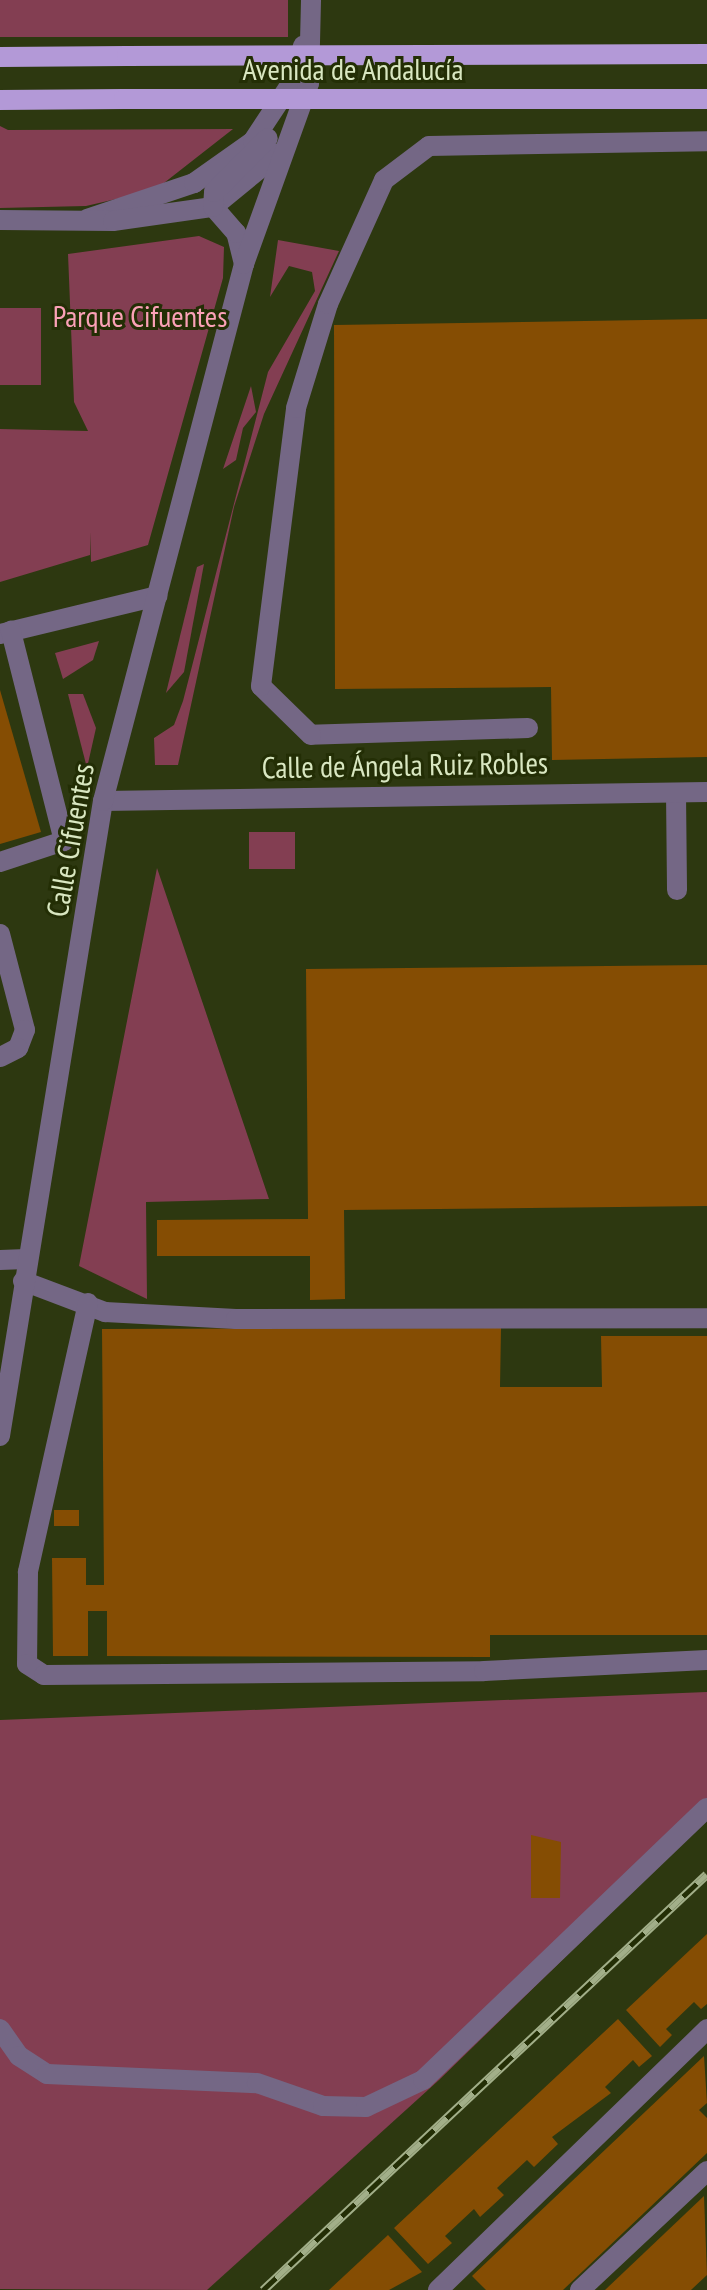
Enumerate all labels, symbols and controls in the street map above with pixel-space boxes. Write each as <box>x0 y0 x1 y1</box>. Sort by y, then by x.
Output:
street label: Avenida de Andalucía <box>242 51 464 87</box>
park label: Parque Cifuentes <box>53 298 227 334</box>
street label: Calle de Ángela Ruiz Robles <box>261 744 549 786</box>
street label: Calle Cifuentes <box>39 760 101 920</box>

